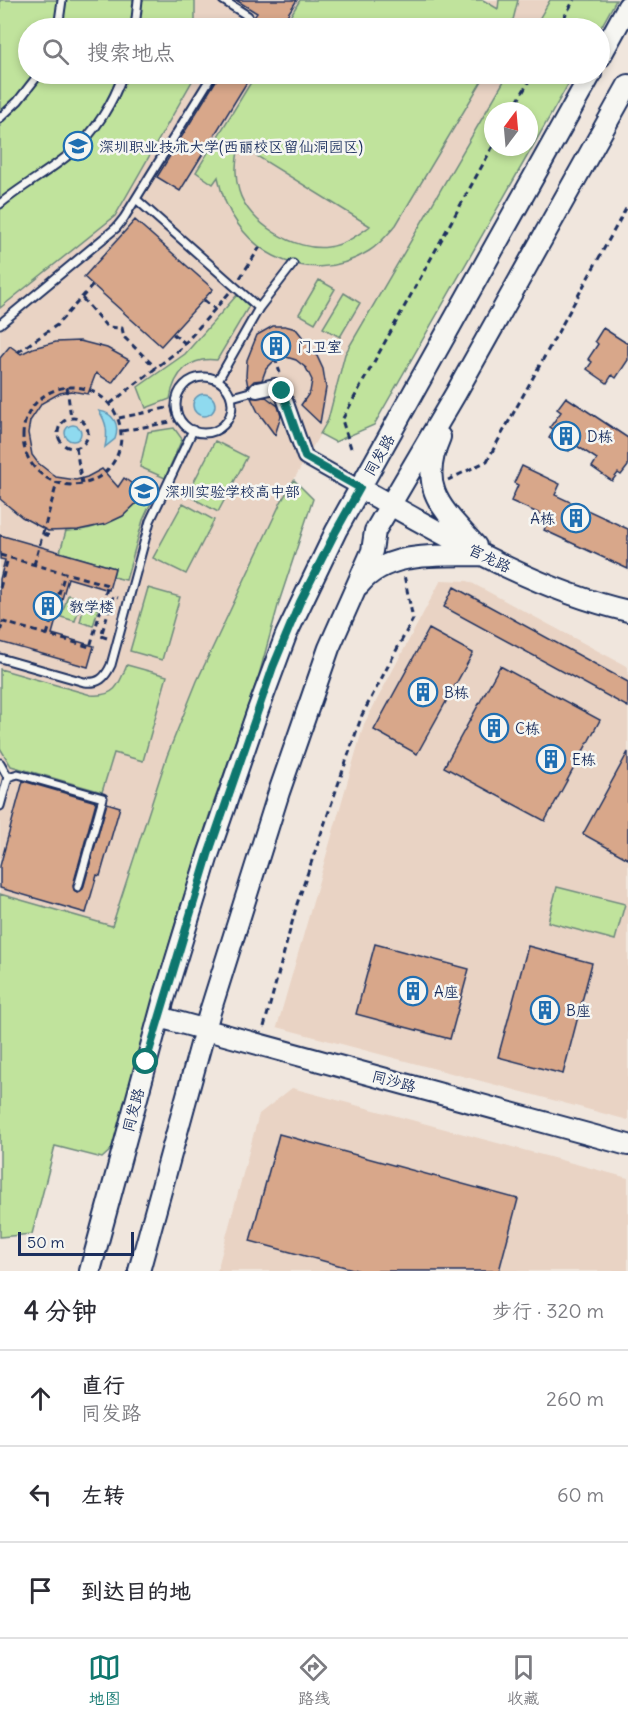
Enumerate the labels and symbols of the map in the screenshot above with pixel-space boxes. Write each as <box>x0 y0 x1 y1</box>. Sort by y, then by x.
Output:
north arrow <box>484 102 538 156</box>
school or university icon: 深圳职业技术大学(西丽校区留仙洞园区) <box>62 130 94 162</box>
place label: 深圳职业技术大学(西丽校区留仙洞园区) <box>99 137 363 156</box>
building icon: 门卫室 <box>260 330 292 362</box>
place label: 门卫室 <box>297 337 342 356</box>
route end <box>268 377 294 403</box>
building icon: D栋 <box>550 420 582 452</box>
place label: D栋 <box>587 427 613 446</box>
street label: 同发路 <box>360 431 398 479</box>
school or university icon: 深圳实验学校高中部 <box>128 475 160 507</box>
place label: 深圳实验学校高中部 <box>165 482 300 501</box>
building icon: A栋 <box>560 502 592 534</box>
place label: A栋 <box>530 509 555 528</box>
street label: 官龙路 <box>466 540 514 576</box>
building icon: 教学楼 <box>32 590 64 622</box>
place label: 教学楼 <box>69 597 114 616</box>
building icon: B栋 <box>407 676 439 708</box>
place label: B栋 <box>444 683 469 702</box>
building icon: C栋 <box>478 712 510 744</box>
place label: C栋 <box>515 719 540 738</box>
building icon: E栋 <box>535 743 567 775</box>
place label: E栋 <box>572 750 596 769</box>
building icon: A座 <box>397 975 429 1007</box>
place label: A座 <box>434 982 459 1001</box>
building icon: B座 <box>529 994 561 1026</box>
place label: B座 <box>566 1001 591 1020</box>
route start <box>132 1048 158 1074</box>
street label: 同沙路 <box>370 1066 418 1096</box>
street label: 同发路 <box>118 1086 148 1134</box>
scale bar <box>18 1229 134 1256</box>

